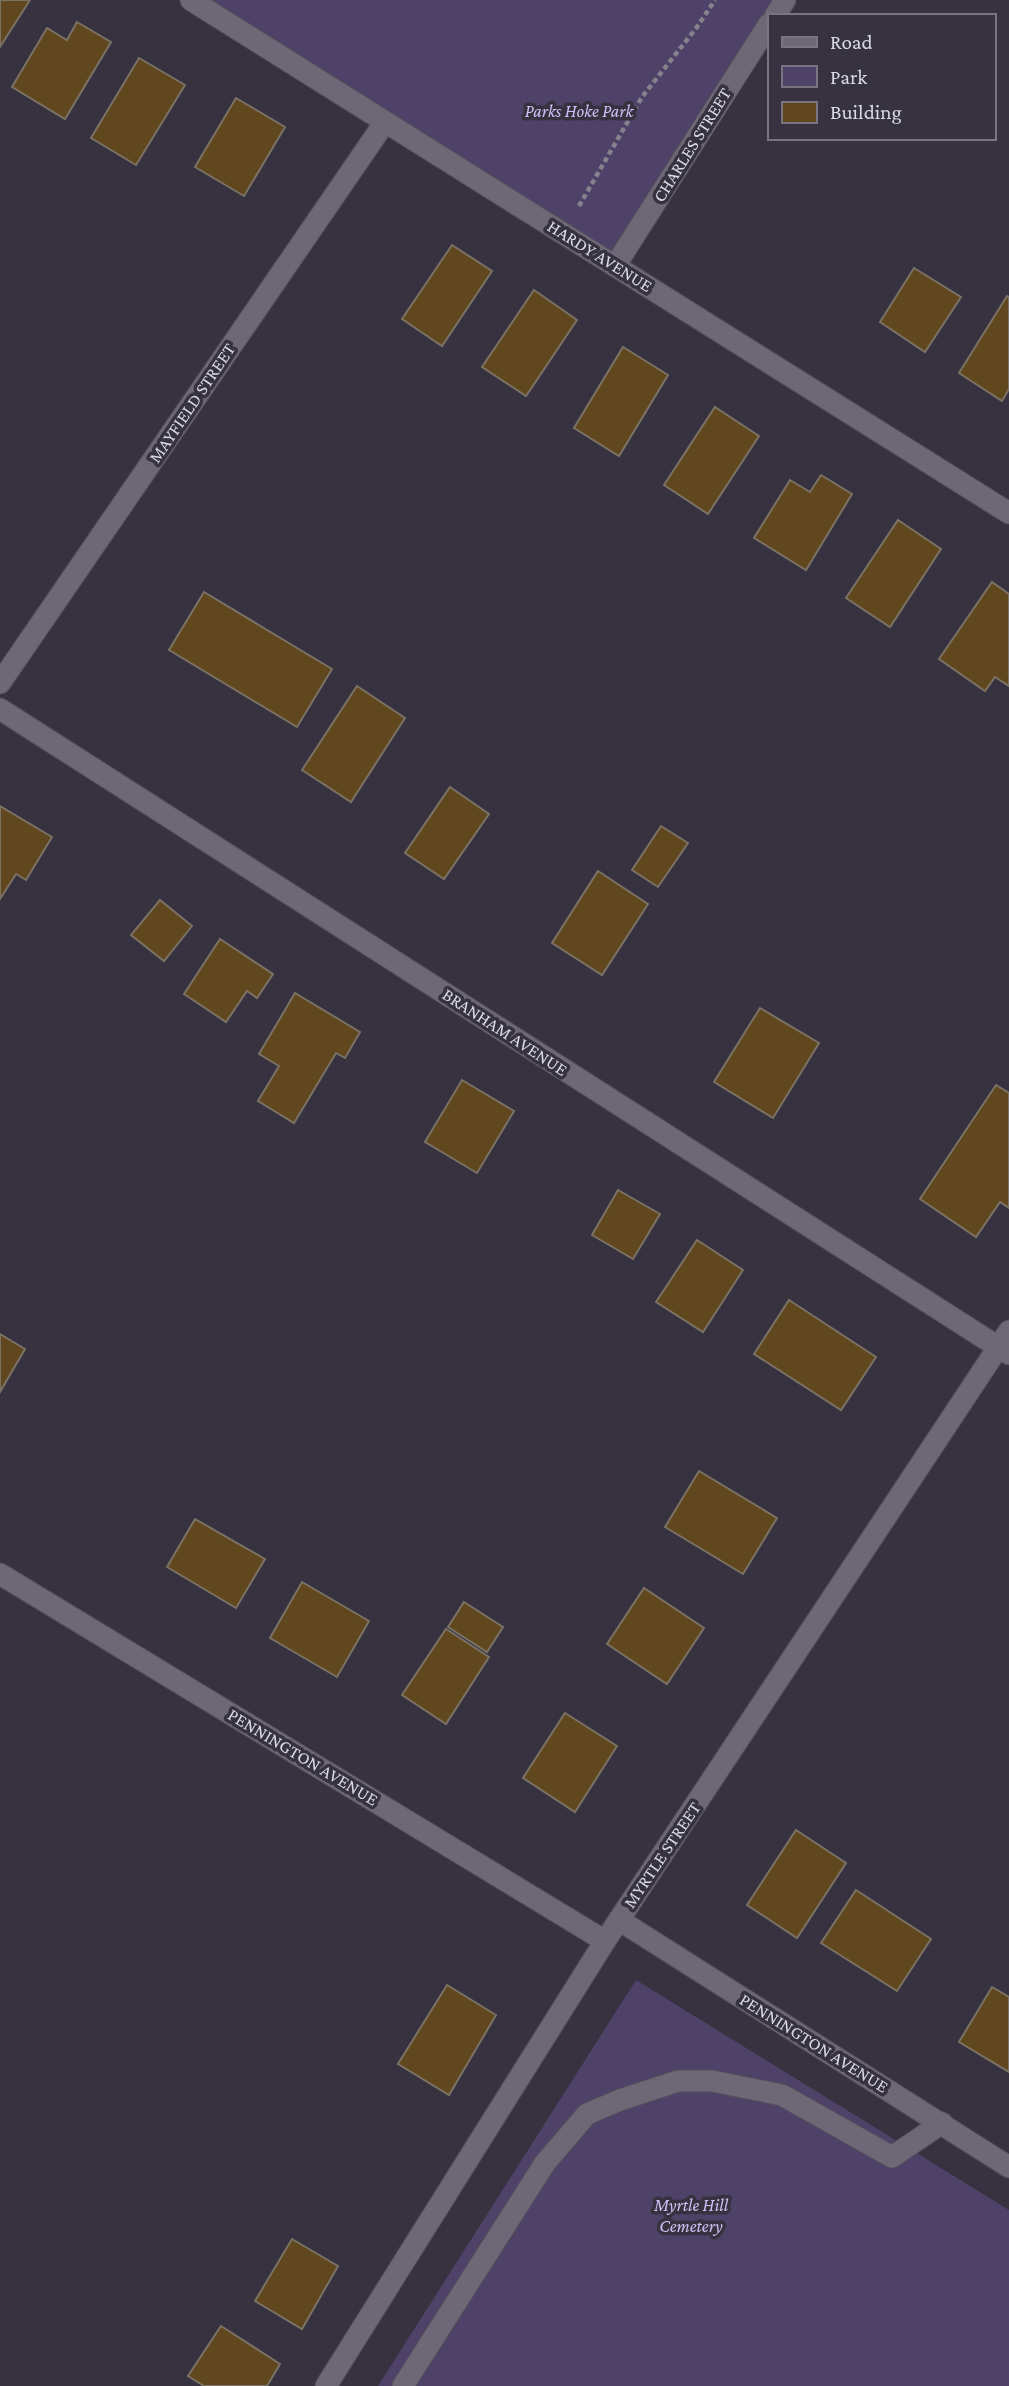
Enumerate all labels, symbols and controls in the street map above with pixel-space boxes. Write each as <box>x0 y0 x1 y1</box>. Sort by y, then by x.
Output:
legend <box>768 14 995 140</box>
text: Road <box>830 30 873 54</box>
text: Park <box>830 65 867 89</box>
street label: CHARLES STREET <box>649 84 735 206</box>
text: Building <box>830 100 902 124</box>
park label: Parks Hoke Park <box>525 101 634 121</box>
street label: HARDY AVENUE <box>544 216 656 296</box>
street label: MAYFIELD STREET <box>145 339 240 467</box>
street label: BRANHAM AVENUE <box>439 984 571 1080</box>
street label: PENNINGTON AVENUE <box>224 1704 382 1810</box>
street label: MYRTLE STREET <box>619 1798 705 1912</box>
street label: PENNINGTON AVENUE <box>736 1989 892 2097</box>
park label: Myrtle Hill Cemetery <box>653 2195 729 2236</box>

